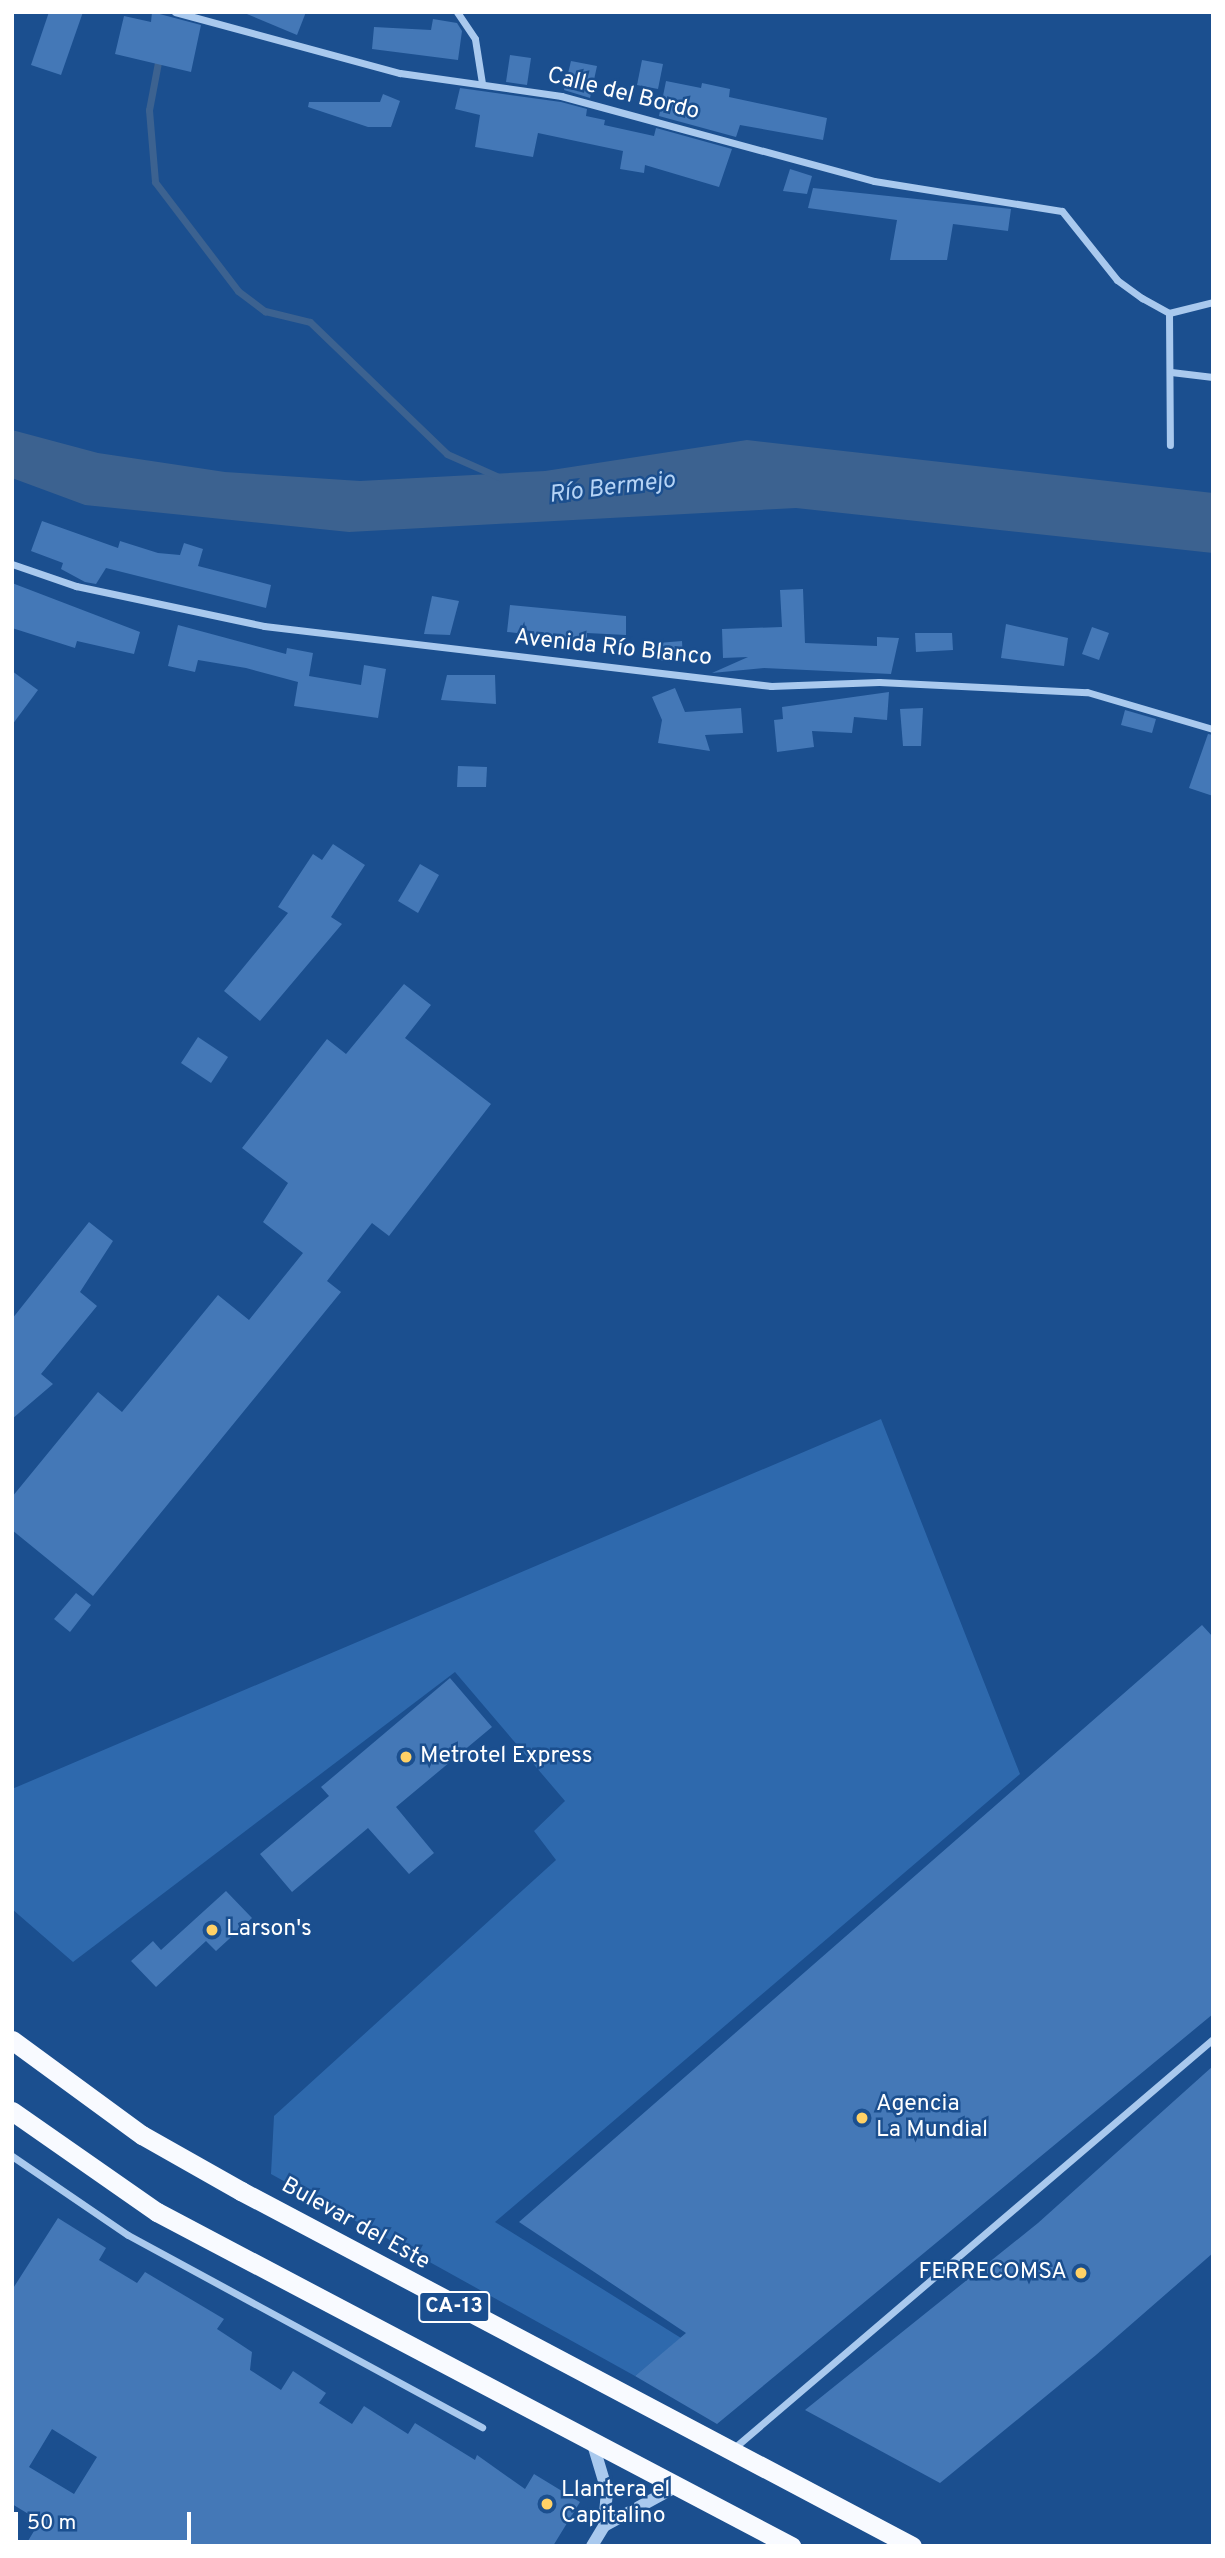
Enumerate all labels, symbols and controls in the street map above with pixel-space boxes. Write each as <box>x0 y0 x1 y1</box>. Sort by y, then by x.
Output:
street label: Calle del Bordo <box>544 63 702 127</box>
water label: Río Bermejo <box>547 467 677 511</box>
street label: Avenida Río Blanco <box>513 625 713 673</box>
place label: Metrotel Express <box>420 1743 592 1771</box>
marker: Metrotel Express <box>398 1749 414 1765</box>
place label: Larson's <box>226 1916 312 1944</box>
marker: Larson's <box>204 1922 220 1938</box>
place label: Agencia La Mundial <box>876 2091 988 2145</box>
marker: Agencia La Mundial <box>854 2110 870 2126</box>
street label: Bulevar del Este <box>276 2173 434 2277</box>
place label: FERRECOMSA <box>918 2259 1067 2287</box>
marker: FERRECOMSA <box>1073 2265 1089 2281</box>
road number: CA-13 <box>417 2290 491 2324</box>
place label: Llantera el Capitalino <box>561 2477 670 2531</box>
marker: Llantera el Capitalino <box>539 2496 555 2512</box>
scale bar <box>18 2498 194 2542</box>
text: 50 m <box>27 2510 76 2537</box>

